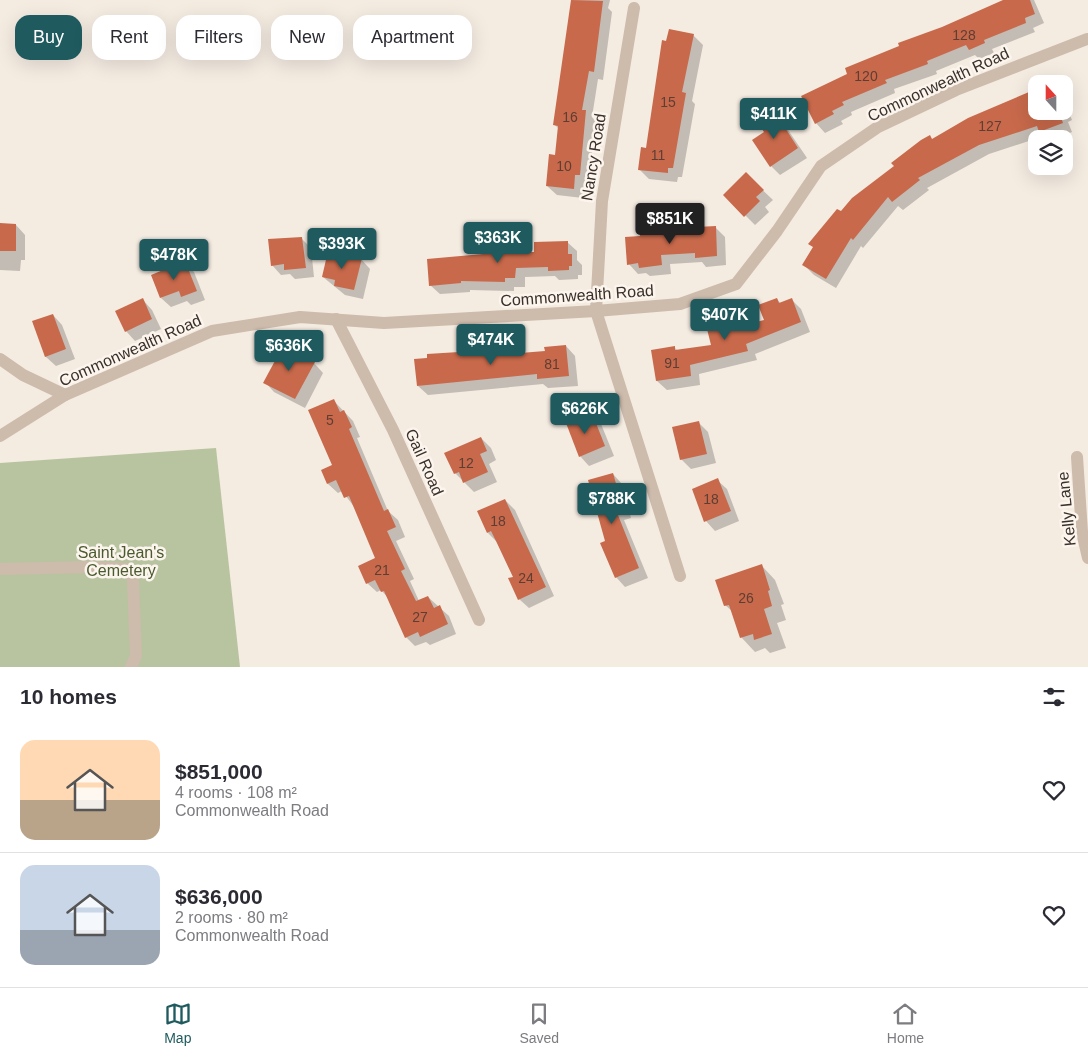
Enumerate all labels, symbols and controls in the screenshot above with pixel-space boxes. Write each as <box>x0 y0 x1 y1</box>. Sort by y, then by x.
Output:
chip: Buy <box>15 15 82 60</box>
chip: Rent <box>92 15 166 60</box>
chip: Filters <box>176 15 261 60</box>
chip: New <box>271 15 343 60</box>
chip: Apartment <box>353 15 472 60</box>
house number: 128 <box>952 27 976 43</box>
street label: Commonwealth Road <box>865 44 1012 125</box>
house number: 120 <box>854 68 878 84</box>
north arrow <box>1028 75 1072 120</box>
map controls <box>1028 75 1073 175</box>
house number: 15 <box>660 94 676 110</box>
pin: $411K <box>739 98 809 140</box>
text: $411K <box>751 105 797 122</box>
house number: 16 <box>562 109 578 125</box>
street label: Nancy Road <box>578 112 609 202</box>
house number: 127 <box>978 118 1002 134</box>
button: layers <box>1028 130 1073 175</box>
house number: 11 <box>651 147 665 163</box>
house number: 10 <box>556 158 572 174</box>
pin: $851K <box>635 202 705 245</box>
text: $851K <box>646 210 694 227</box>
pin: $363K <box>463 222 533 264</box>
pin: $393K <box>307 228 377 270</box>
text: $363K <box>474 229 522 246</box>
text: $393K <box>318 235 366 252</box>
pin: $478K <box>139 238 209 281</box>
text: $478K <box>150 246 198 263</box>
street label: Commonwealth Road <box>500 282 654 309</box>
pin: $407K <box>690 298 760 341</box>
text: $407K <box>701 306 749 323</box>
street label: Commonwealth Road <box>56 311 204 390</box>
pin: $474K <box>456 324 526 366</box>
pin: $636K <box>254 330 324 372</box>
text: $474K <box>467 331 515 348</box>
text: $636K <box>265 337 313 354</box>
house number: 91 <box>664 355 680 371</box>
house number: 81 <box>544 356 560 372</box>
pin: $626K <box>550 392 620 435</box>
text: $626K <box>561 400 609 417</box>
house number: 5 <box>326 412 334 428</box>
street label: Gail Road <box>402 426 447 498</box>
house number: 12 <box>458 455 474 471</box>
street label: Kelly Lane <box>1054 471 1079 547</box>
pin: $788K <box>577 482 647 525</box>
text: $788K <box>588 490 636 507</box>
house number: 18 <box>703 491 719 507</box>
house number: 18 <box>490 513 506 529</box>
park label: Saint Jean's Cemetery <box>78 544 164 579</box>
house number: 21 <box>374 562 390 578</box>
house number: 24 <box>518 570 534 586</box>
house number: 26 <box>738 590 754 606</box>
house number: 27 <box>412 609 428 625</box>
icon: filters <box>1040 683 1068 711</box>
text: 10 homes <box>20 685 117 708</box>
icon: home <box>60 760 120 820</box>
text: $851,000 <box>175 760 263 783</box>
icon: heart <box>1040 776 1068 804</box>
text: 4 rooms · 108 m² <box>175 784 297 801</box>
text: Commonwealth Road <box>175 802 329 819</box>
icon: home <box>60 885 120 945</box>
text: $636,000 <box>175 885 263 908</box>
icon: heart <box>1040 901 1068 929</box>
text: 2 rooms · 80 m² <box>175 909 288 926</box>
text: Commonwealth Road <box>175 927 329 944</box>
tab: Map <box>164 1000 192 1046</box>
tab: Saved <box>519 1000 559 1046</box>
tab: Home <box>887 1000 924 1046</box>

